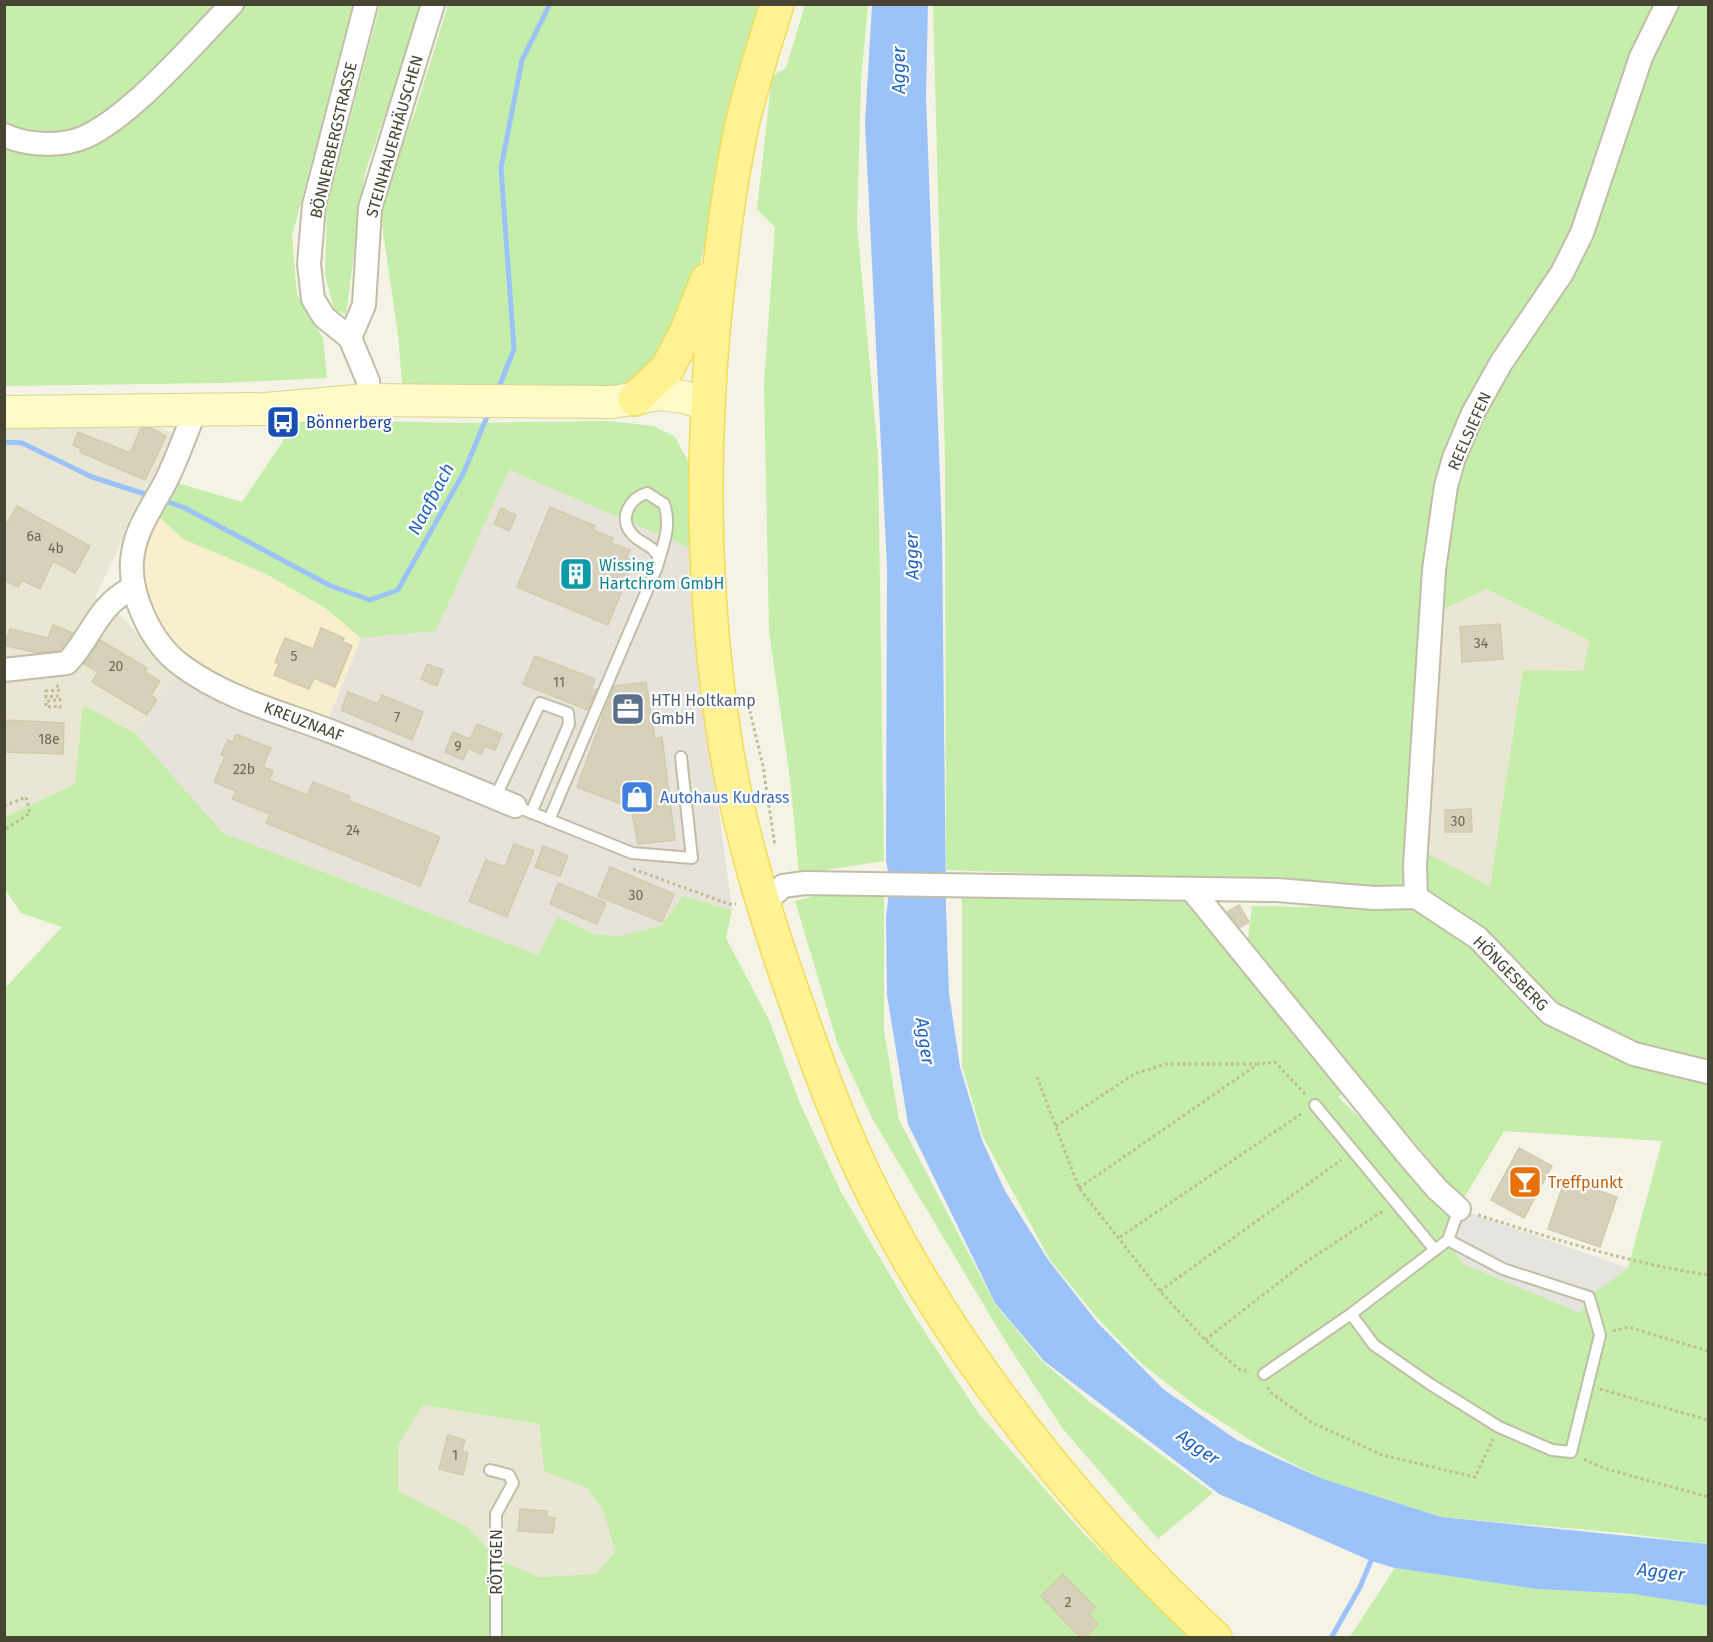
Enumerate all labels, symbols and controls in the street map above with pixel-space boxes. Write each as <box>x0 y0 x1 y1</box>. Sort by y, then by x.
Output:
water label: Agger <box>888 45 910 95</box>
street label: STEINHAUERHÄUSCHEN <box>362 53 427 219</box>
street label: BÖNNERBERGSTRASSE <box>306 60 361 220</box>
street label: REELSIEFEN <box>1444 389 1495 473</box>
bus stop icon: Bönnerberg <box>265 404 301 440</box>
place label: Bönnerberg <box>306 413 392 432</box>
water label: Naafbach <box>403 459 459 539</box>
house number: 6a <box>26 528 42 545</box>
water label: Agger <box>901 531 923 581</box>
house number: 4b <box>48 540 64 557</box>
building icon: Wissing Hartchrom GmbH <box>558 556 594 592</box>
place label: Wissing Hartchrom GmbH <box>599 556 725 593</box>
house number: 34 <box>1474 635 1489 652</box>
house number: 5 <box>290 648 298 665</box>
house number: 20 <box>109 658 124 675</box>
house number: 11 <box>553 674 565 691</box>
office icon: HTH Holtkamp GmbH <box>610 691 646 727</box>
place label: HTH Holtkamp GmbH <box>651 691 756 728</box>
street label: KREUZNAAF <box>261 698 346 745</box>
house number: 7 <box>394 709 400 726</box>
house number: 18e <box>38 731 60 748</box>
house number: 9 <box>454 738 462 755</box>
house number: 22b <box>233 761 255 778</box>
shop icon: Autohaus Kudrass <box>619 779 655 815</box>
place label: Autohaus Kudrass <box>660 788 790 807</box>
house number: 30 <box>1451 813 1466 830</box>
house number: 24 <box>346 822 361 839</box>
house number: 30 <box>629 887 644 904</box>
street label: HÖNGESBERG <box>1469 932 1552 1015</box>
water label: Agger <box>911 1015 939 1067</box>
bar icon: Treffpunkt <box>1507 1164 1543 1200</box>
place label: Treffpunkt <box>1548 1173 1623 1192</box>
water label: Agger <box>1172 1424 1225 1470</box>
house number: 1 <box>452 1447 458 1464</box>
street label: RÖTTGEN <box>487 1529 506 1595</box>
water label: Agger <box>1635 1558 1687 1586</box>
house number: 2 <box>1065 1594 1072 1611</box>

